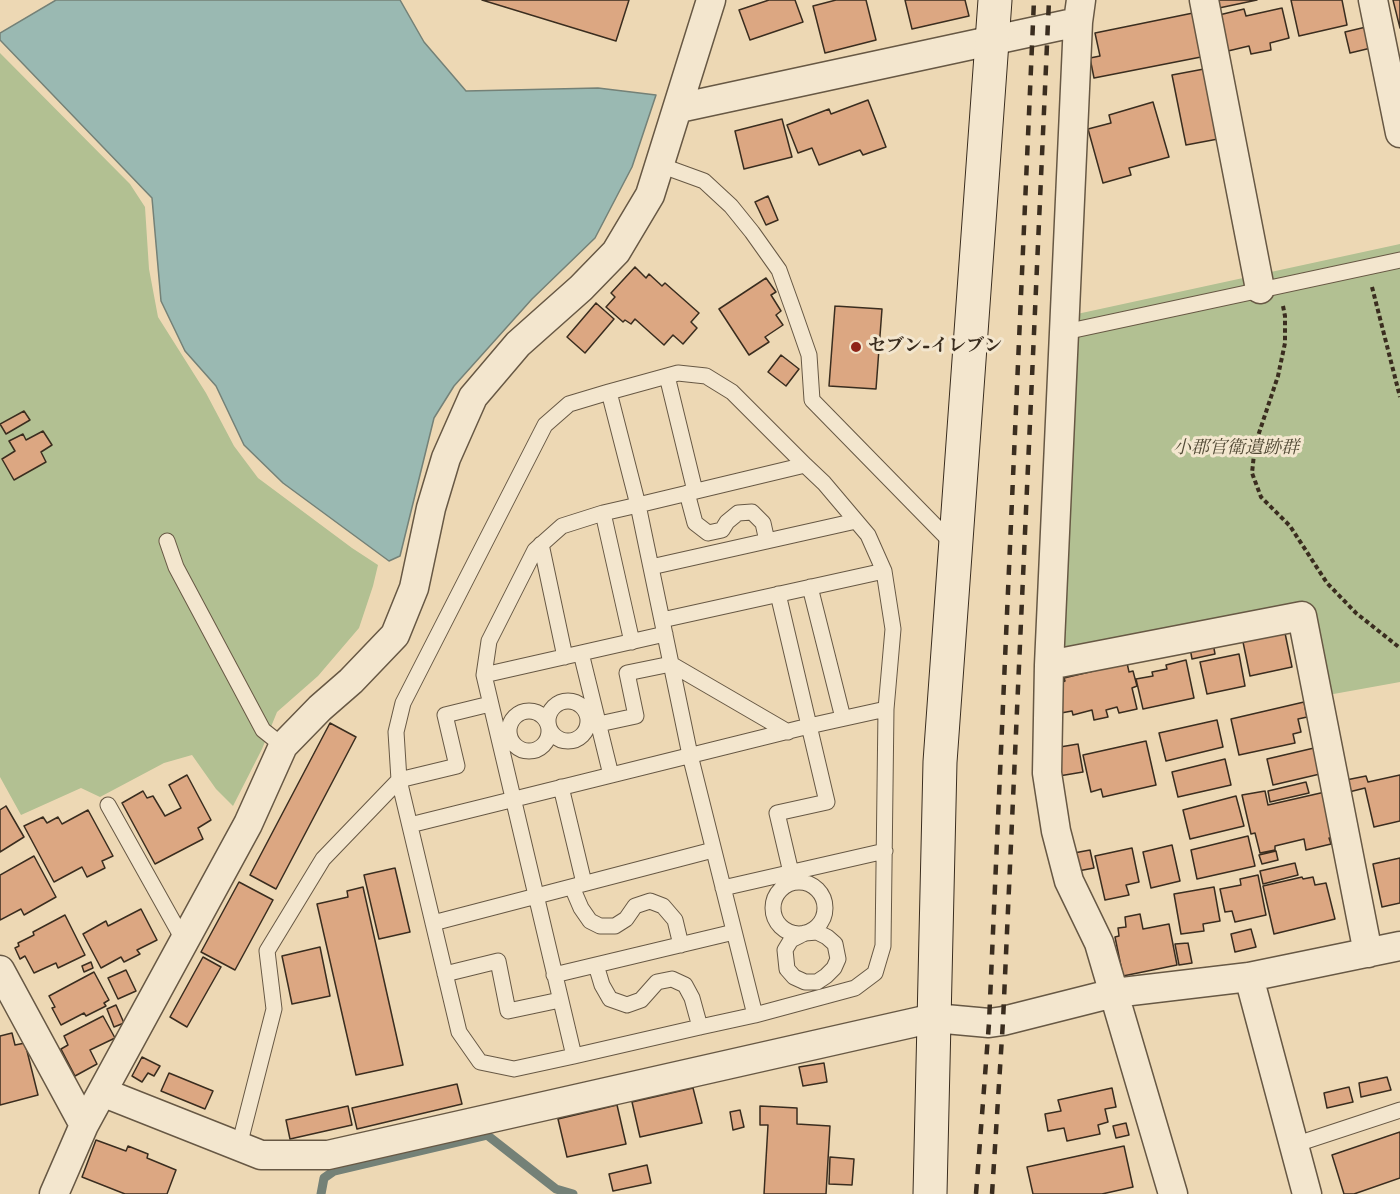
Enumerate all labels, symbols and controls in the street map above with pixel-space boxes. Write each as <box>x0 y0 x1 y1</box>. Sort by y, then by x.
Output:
place label: セブン-イレブン <box>868 336 1002 358</box>
marker: セブン-イレブン <box>849 340 863 354</box>
park label: 小郡官衛遺跡群 <box>1173 438 1299 460</box>

